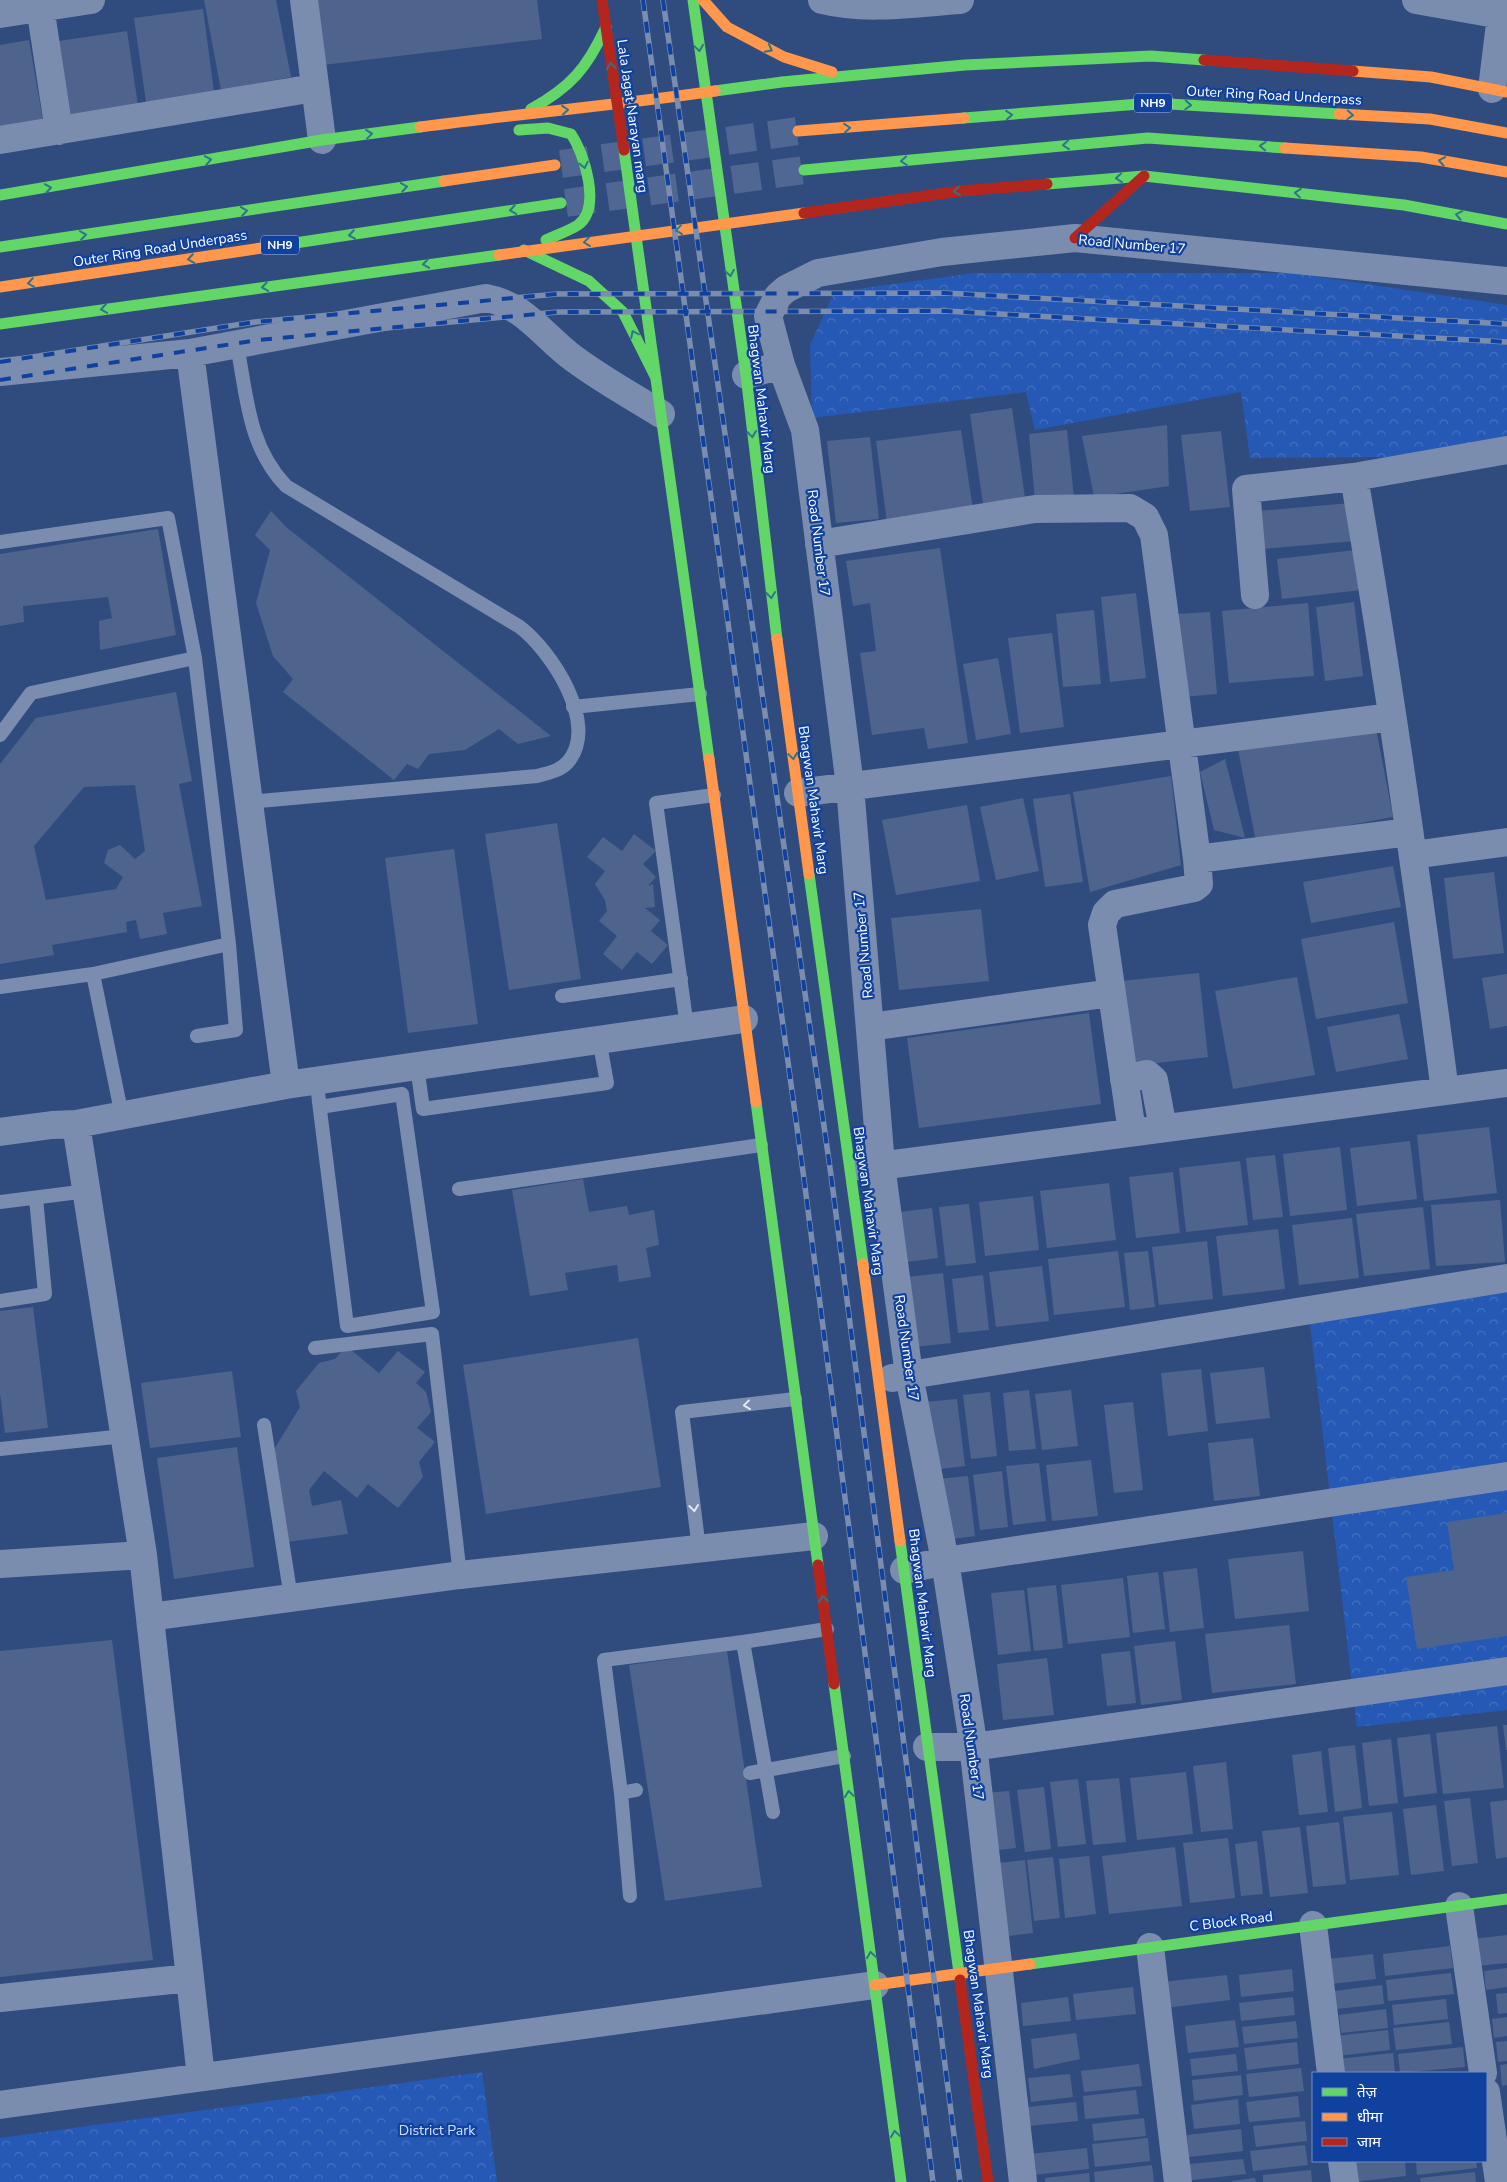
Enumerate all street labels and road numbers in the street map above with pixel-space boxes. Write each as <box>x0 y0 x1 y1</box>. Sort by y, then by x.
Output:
street label: Lala Jagat Narayan marg <box>612 38 653 194</box>
street label: Outer Ring Road Underpass <box>1186 81 1363 110</box>
road number: NH9 <box>1134 94 1172 112</box>
street label: Outer Ring Road Underpass <box>72 225 249 272</box>
street label: Road Number 17 <box>1078 230 1186 259</box>
road number: NH9 <box>261 236 299 254</box>
street label: Bhagwan Mahavir Marg <box>743 324 780 475</box>
street label: Road Number 17 <box>803 489 834 598</box>
street label: Bhagwan Mahavir Marg <box>794 725 833 876</box>
street label: Road Number 17 <box>849 891 878 999</box>
street label: Bhagwan Mahavir Marg <box>849 1126 888 1277</box>
street label: Road Number 17 <box>890 1294 923 1403</box>
street label: Bhagwan Mahavir Marg <box>904 1528 941 1679</box>
street label: Road Number 17 <box>955 1693 988 1802</box>
street label: C Block Road <box>1188 1907 1274 1936</box>
street label: Bhagwan Mahavir Marg <box>959 1929 998 2080</box>

